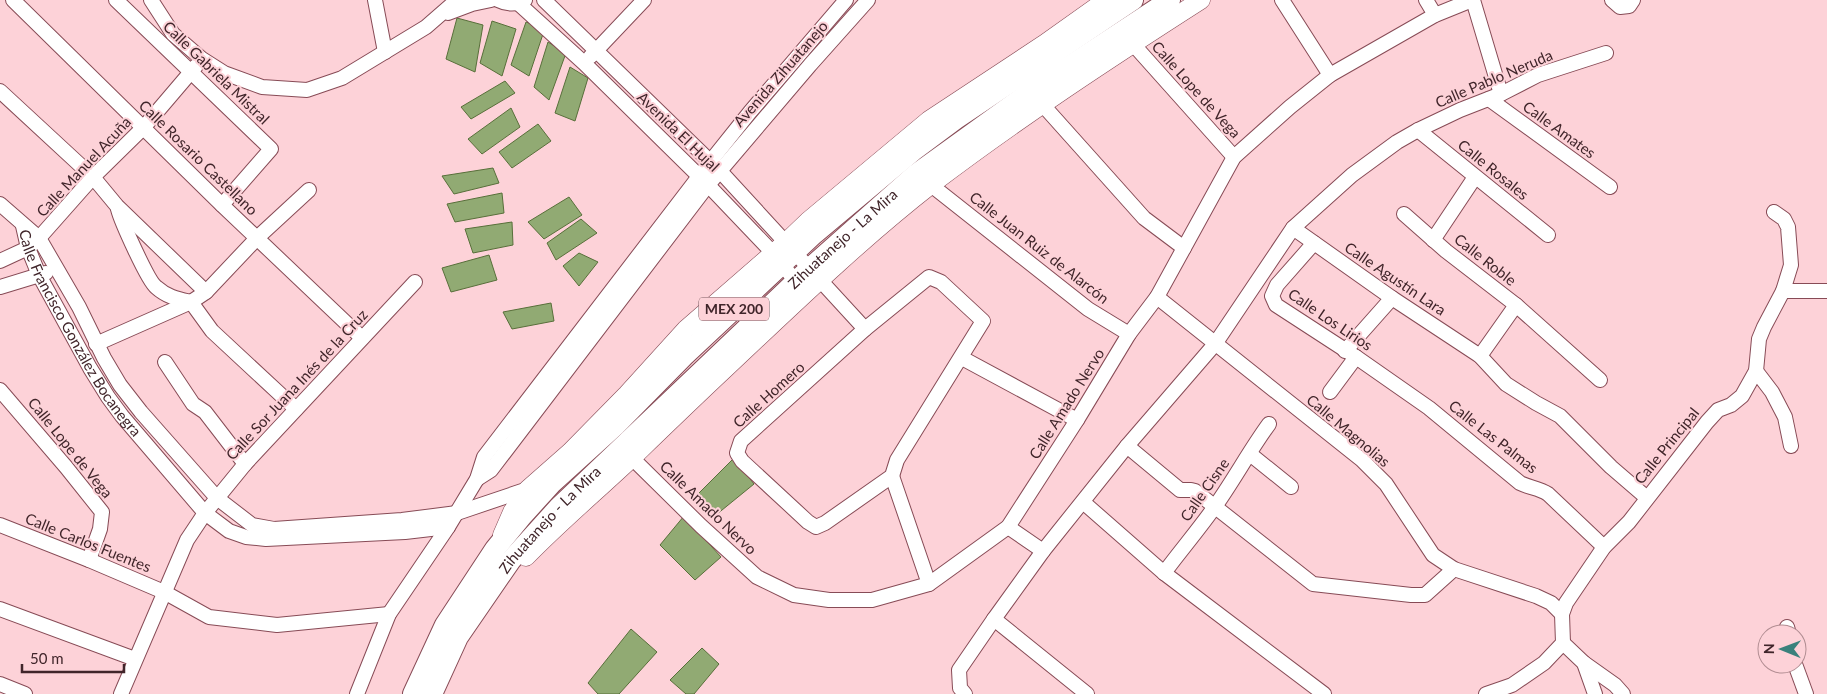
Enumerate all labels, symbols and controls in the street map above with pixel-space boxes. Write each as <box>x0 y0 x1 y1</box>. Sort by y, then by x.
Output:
street label: Calle Gabriela Mistral <box>160 17 273 128</box>
street label: Avenida Zihuatanejo <box>729 17 831 130</box>
street label: Calle Lope de Vega <box>1149 37 1245 141</box>
street label: Calle Pablo Neruda <box>1432 45 1555 111</box>
street label: Avenida El Hujal <box>634 88 723 175</box>
street label: Calle Rosario Castellano <box>136 96 262 219</box>
street label: Calle Amates <box>1520 97 1599 162</box>
street label: Calle Manuel Acuña <box>32 113 134 220</box>
street label: Calle Rosales <box>1455 135 1533 203</box>
street label: Zihuatanejo - La Mira <box>784 185 901 292</box>
street label: Calle Juan Ruiz de Alarcón <box>966 187 1113 307</box>
street label: Calle Francisco González Bocanegra <box>16 228 145 440</box>
street label: Calle Roble <box>1451 229 1520 289</box>
street label: Calle Agustín Lara <box>1342 238 1450 319</box>
street label: Calle Los Lirios <box>1285 284 1376 354</box>
road number: MEX 200 <box>699 298 769 320</box>
street label: Calle Sor Juana Inés de la Cruz <box>222 305 371 463</box>
street label: Calle Amado Nervo <box>1025 345 1107 462</box>
street label: Calle Homero <box>729 357 808 431</box>
street label: Calle Magnolias <box>1303 390 1394 470</box>
street label: Calle Lope de Vega <box>25 394 117 501</box>
street label: Calle Las Palmas <box>1446 396 1542 477</box>
street label: Calle Principal <box>1630 404 1702 487</box>
street label: Calle Cisne <box>1176 454 1232 524</box>
street label: Calle Amado Nervo <box>657 457 761 558</box>
street label: Zihuatanejo - La Mira <box>495 462 604 576</box>
street label: Calle Carlos Fuentes <box>23 509 154 575</box>
north arrow <box>1757 624 1807 674</box>
scale bar <box>22 642 125 674</box>
text: N <box>1760 643 1777 654</box>
text: 50 m <box>30 649 64 667</box>

